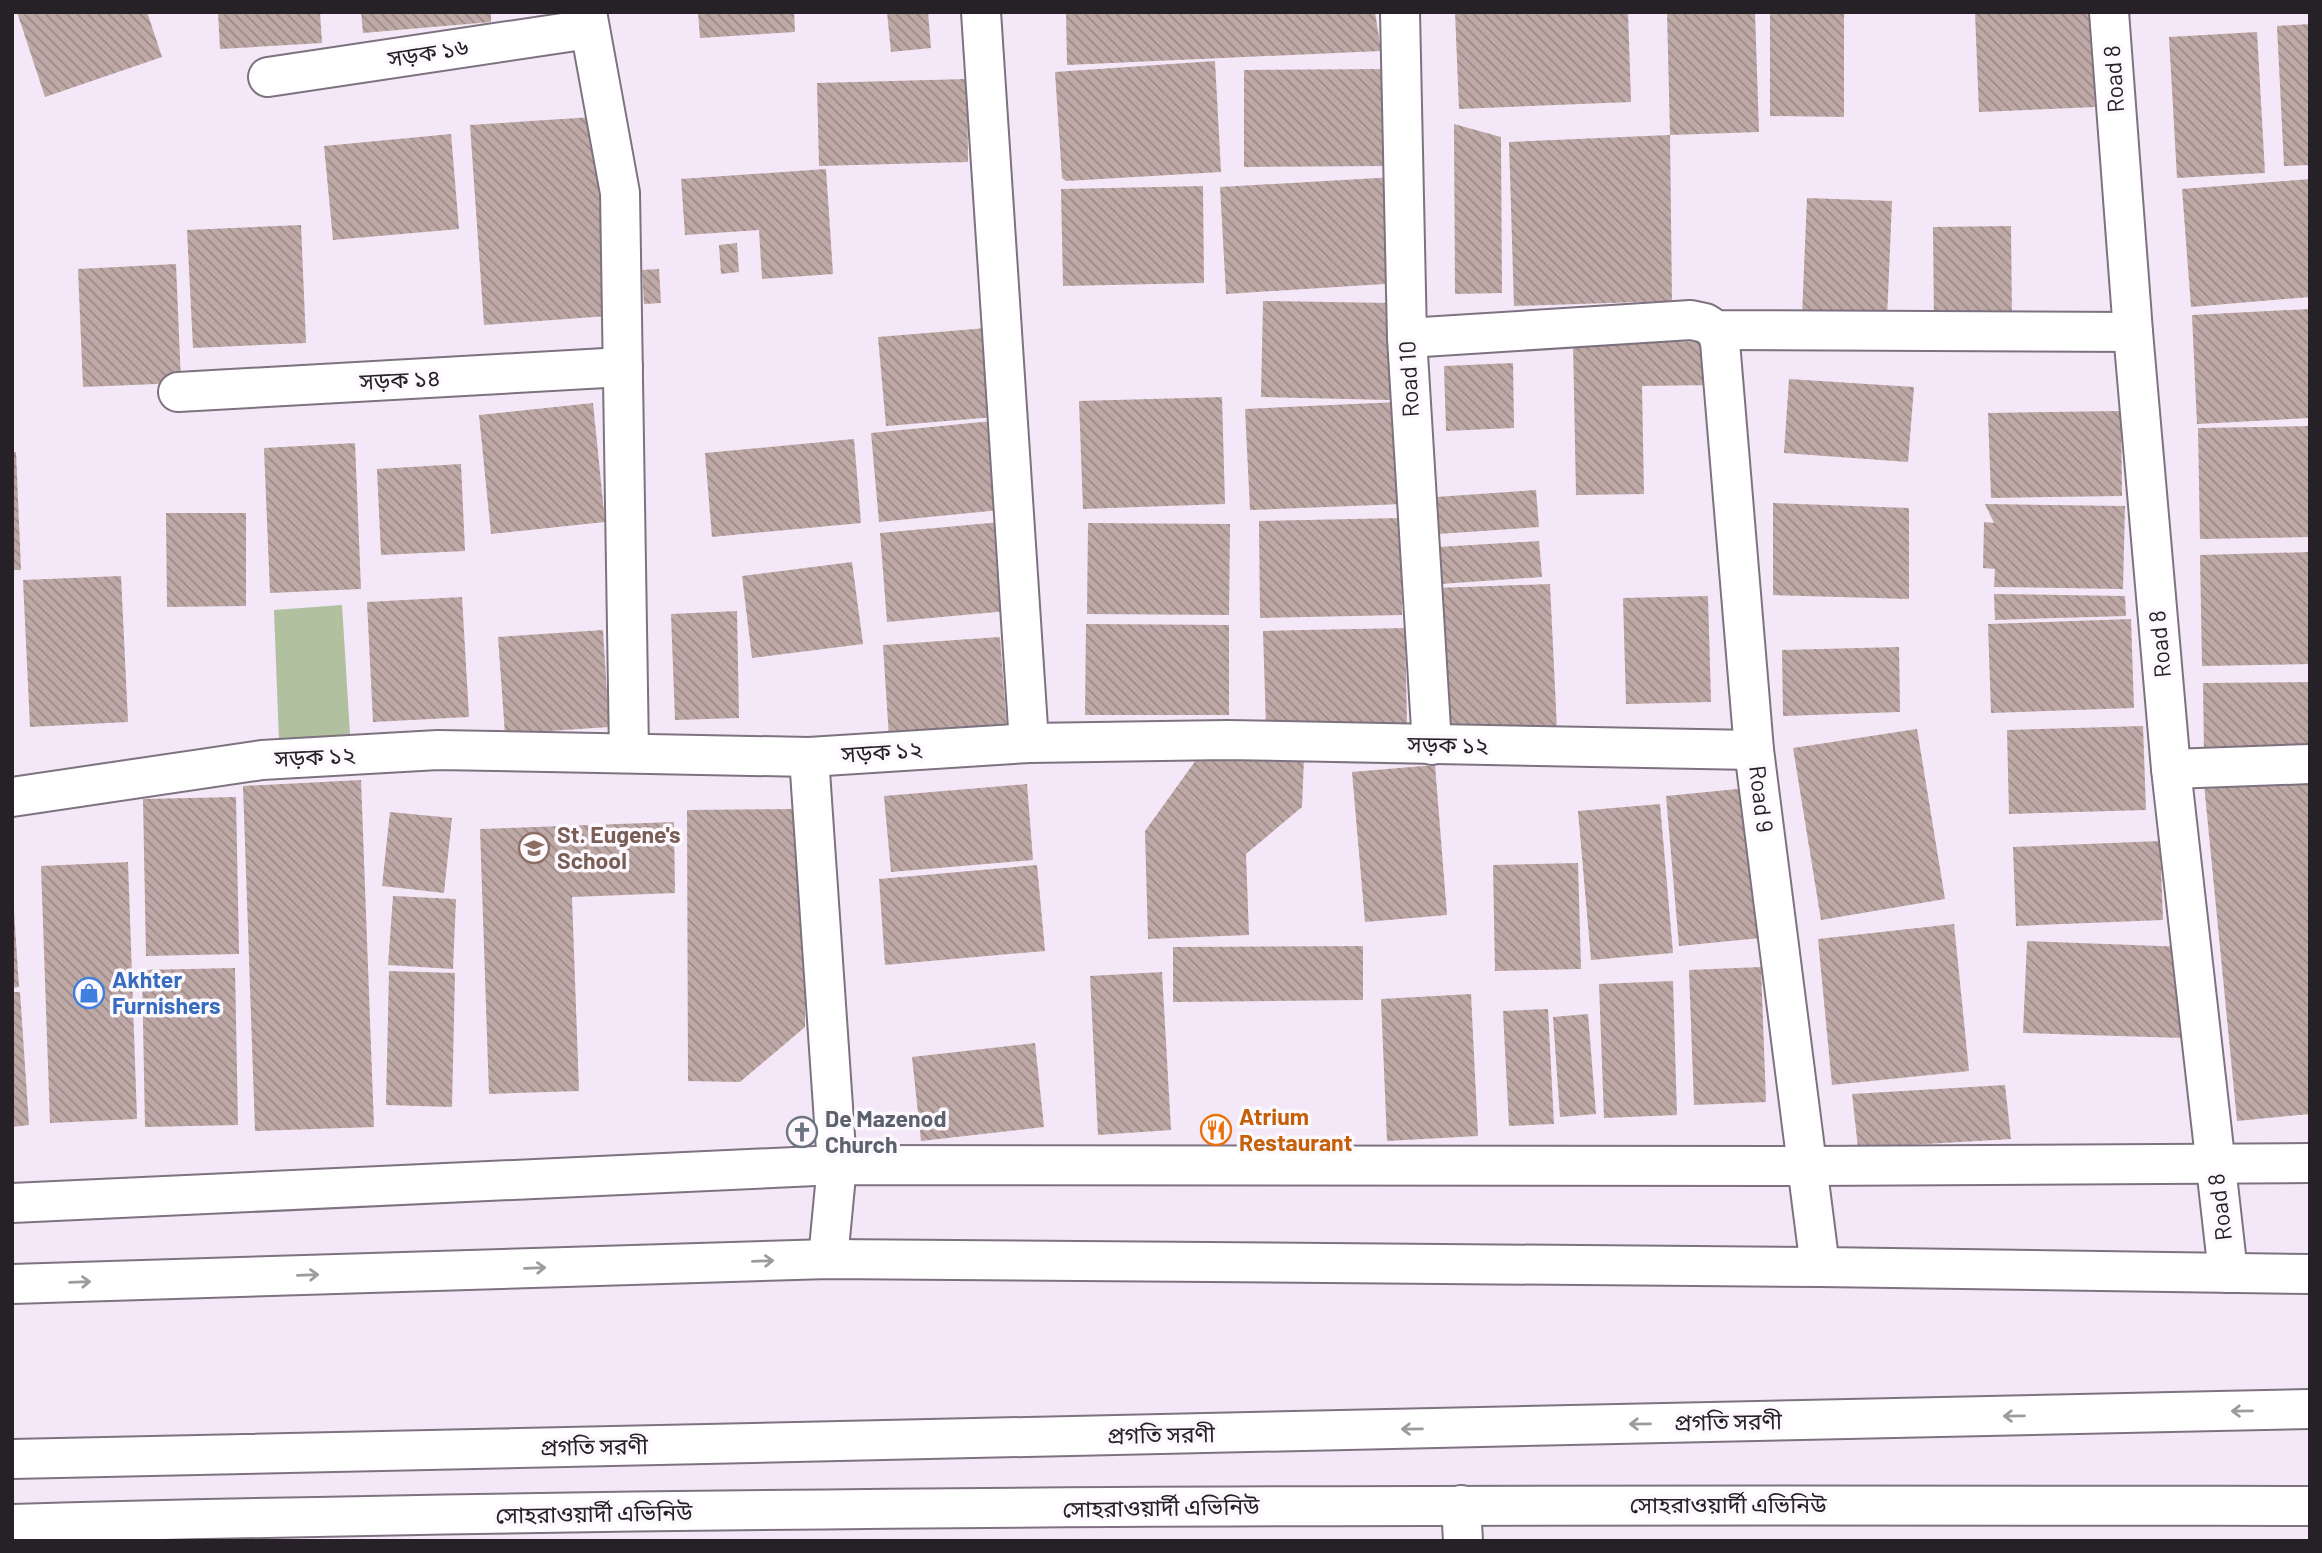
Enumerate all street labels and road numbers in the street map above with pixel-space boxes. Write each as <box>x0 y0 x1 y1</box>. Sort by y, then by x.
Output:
street label: সড়ক ১৬ <box>385 32 470 72</box>
street label: Road 8 <box>2097 44 2129 114</box>
street label: Road 10 <box>1392 340 1424 418</box>
street label: সড়ক ১৪ <box>358 363 441 395</box>
street label: Road 8 <box>2142 609 2176 679</box>
street label: সড়ক ১২ <box>1406 729 1489 759</box>
street label: সড়ক ১২ <box>840 734 924 768</box>
street label: সড়ক ১২ <box>273 740 357 772</box>
street label: Road 9 <box>1744 764 1780 834</box>
street label: Road 8 <box>2201 1172 2237 1242</box>
street label: প্রগতি সরণী <box>1674 1406 1783 1436</box>
street label: প্রগতি সরণী <box>1107 1419 1216 1449</box>
street label: প্রগতি সরণী <box>540 1431 649 1461</box>
street label: সোহরাওয়ার্দী এভিনিউ <box>1629 1490 1827 1518</box>
street label: সোহরাওয়ার্দী এভিনিউ <box>1062 1491 1260 1523</box>
street label: সোহরাওয়ার্দী এভিনিউ <box>495 1497 693 1529</box>

